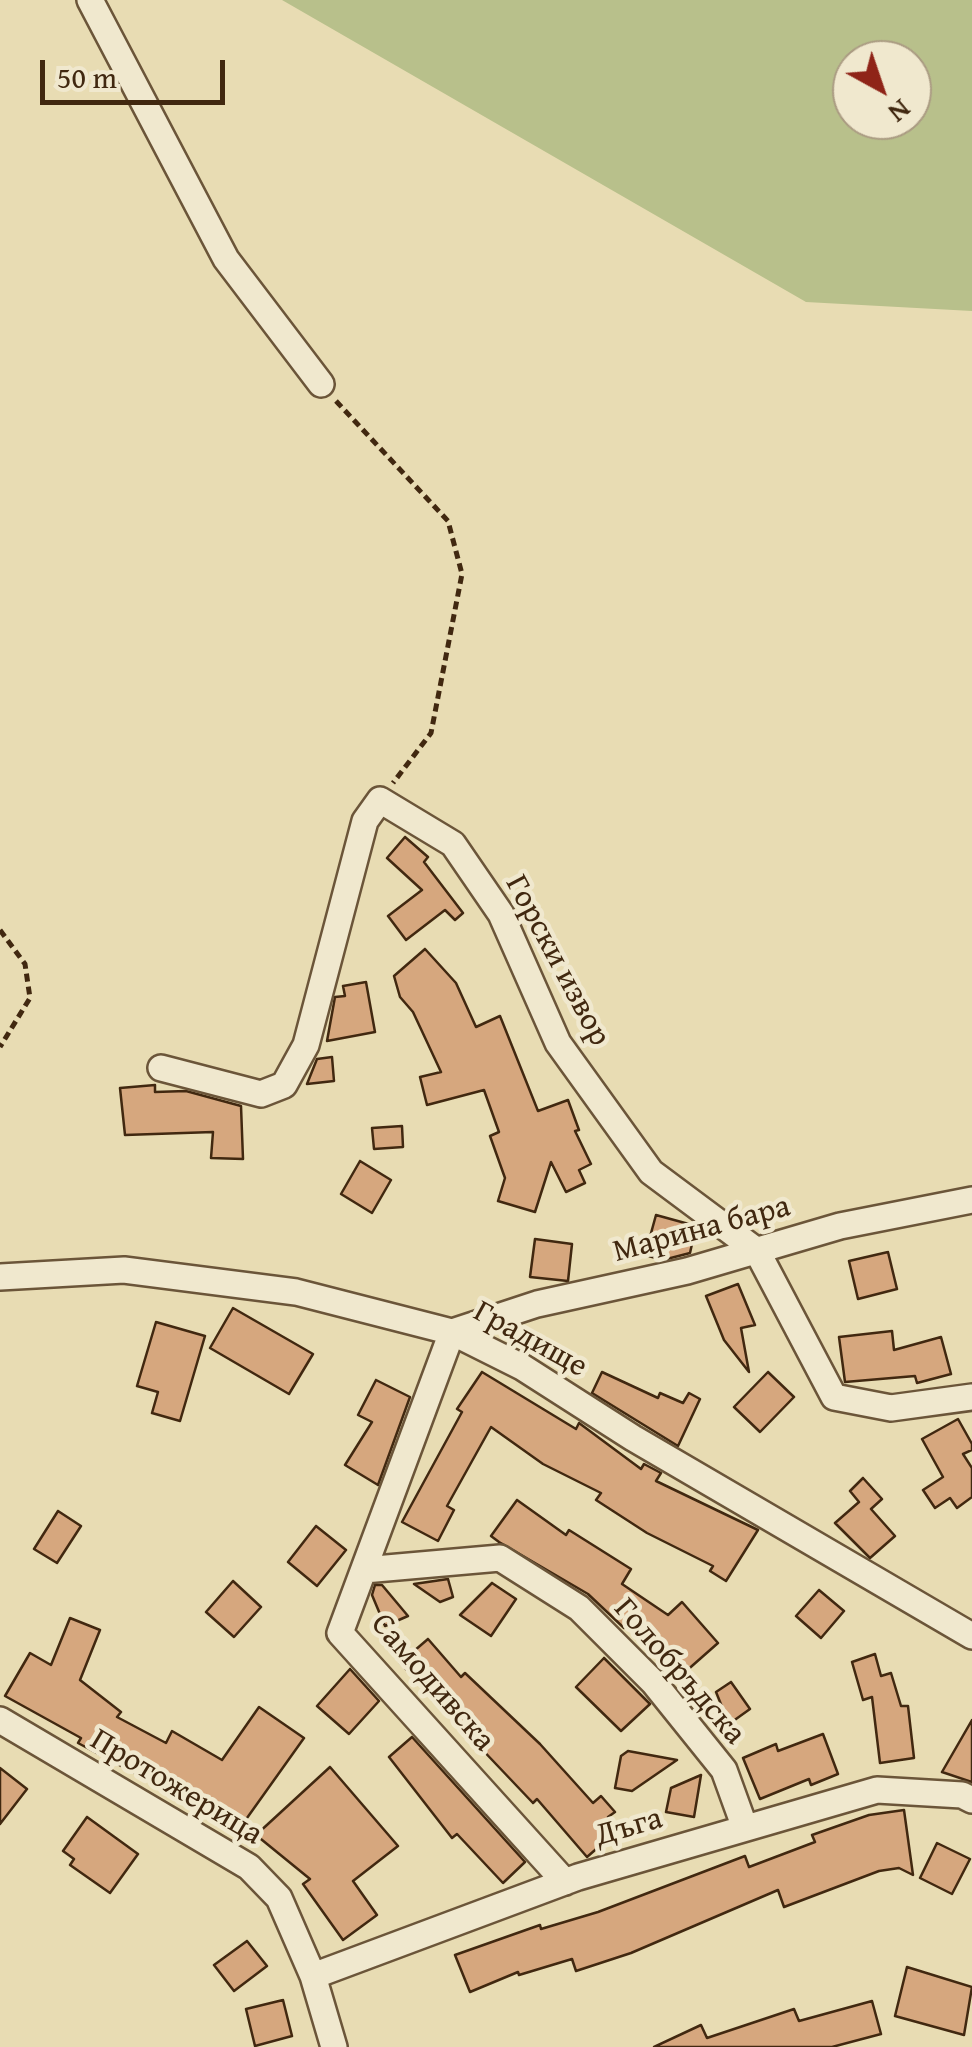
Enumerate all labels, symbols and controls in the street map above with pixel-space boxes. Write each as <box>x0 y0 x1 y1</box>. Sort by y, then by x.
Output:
scale bar <box>45 40 230 102</box>
north arrow <box>832 40 932 140</box>
text: 50 m <box>57 55 117 99</box>
text: N <box>880 90 921 134</box>
street label: Горски извор <box>496 869 618 1053</box>
street label: Марина бара <box>609 1188 795 1272</box>
street label: Градище <box>466 1293 594 1387</box>
street label: Голобръдска <box>605 1591 753 1753</box>
street label: Самодивска <box>362 1606 502 1760</box>
street label: Протожерица <box>83 1722 269 1854</box>
street label: Дъга <box>591 1800 667 1856</box>

